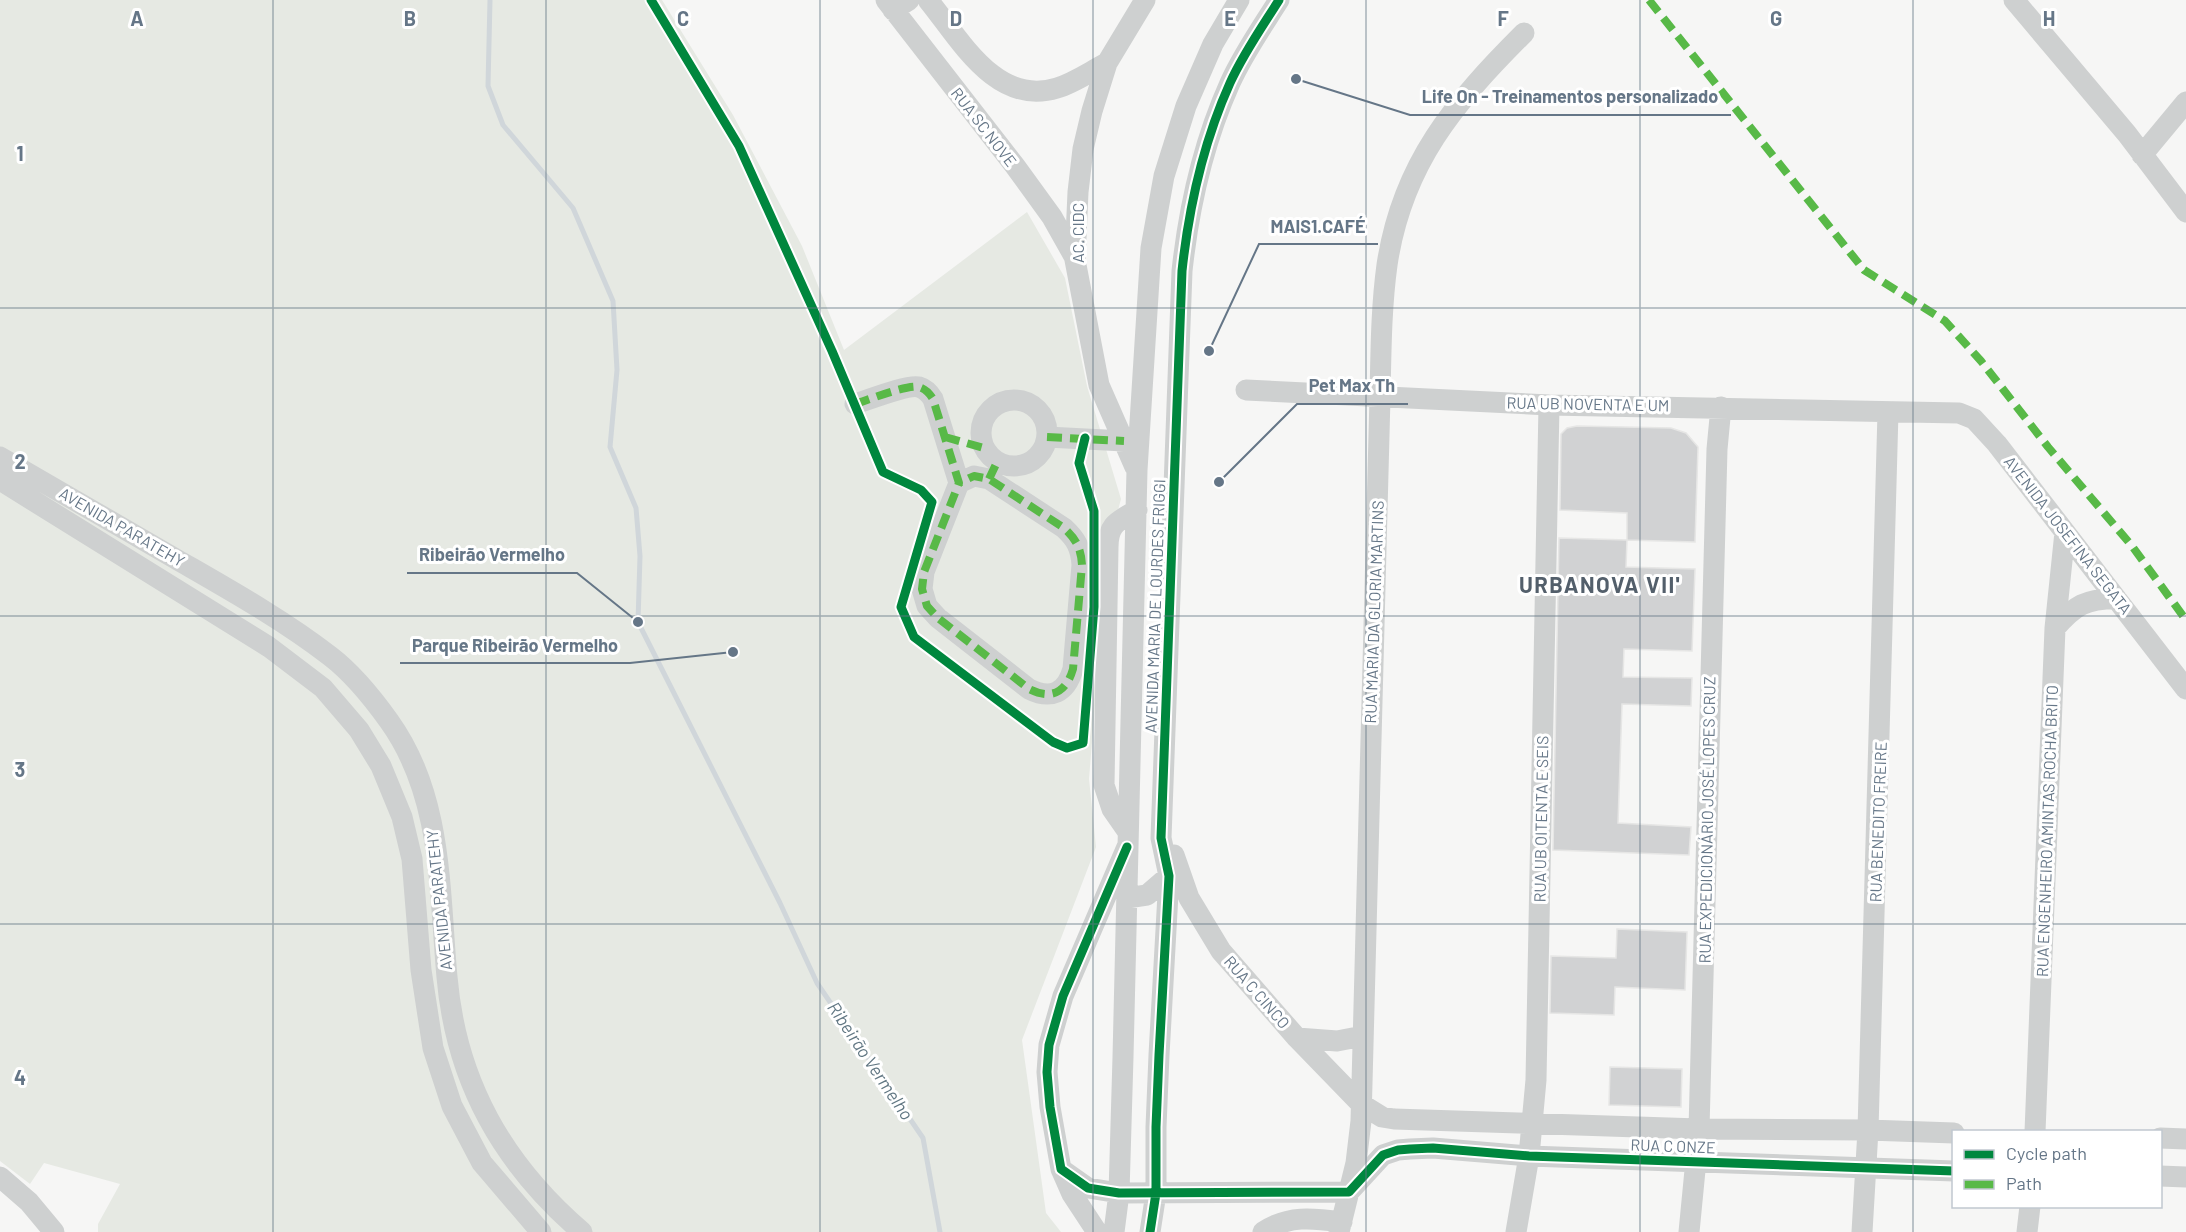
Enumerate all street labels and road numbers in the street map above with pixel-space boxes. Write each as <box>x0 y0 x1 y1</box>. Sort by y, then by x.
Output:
street label: RUA SC NOVE <box>948 84 1021 170</box>
street label: AC. CIDC <box>1068 203 1087 263</box>
street label: RUA UB NOVENTA E UM <box>1506 393 1670 414</box>
street label: AVENIDA JOSEFINA SEGATA <box>2001 452 2136 618</box>
street label: AVENIDA MARIA DE LOURDES FRIGGI <box>1141 479 1168 733</box>
street label: AVENIDA PARATEHY <box>56 483 188 570</box>
street label: RUA MARIA DA GLORIA MARTINS <box>1360 500 1387 724</box>
street label: RUA EXPEDICIONÁRIO JOSÉ LOPES CRUZ <box>1694 676 1719 964</box>
street label: RUA ENGENHEIRO AMINTAS ROCHA BRITO <box>2032 685 2061 977</box>
street label: RUA UB OITENTA E SEIS <box>1530 735 1551 903</box>
street label: RUA BENEDITO FREIRE <box>1865 741 1890 903</box>
street label: AVENIDA PARATEHY <box>422 829 455 971</box>
street label: RUA C CINCO <box>1221 951 1294 1032</box>
street label: RUA C ONZE <box>1630 1135 1716 1156</box>

